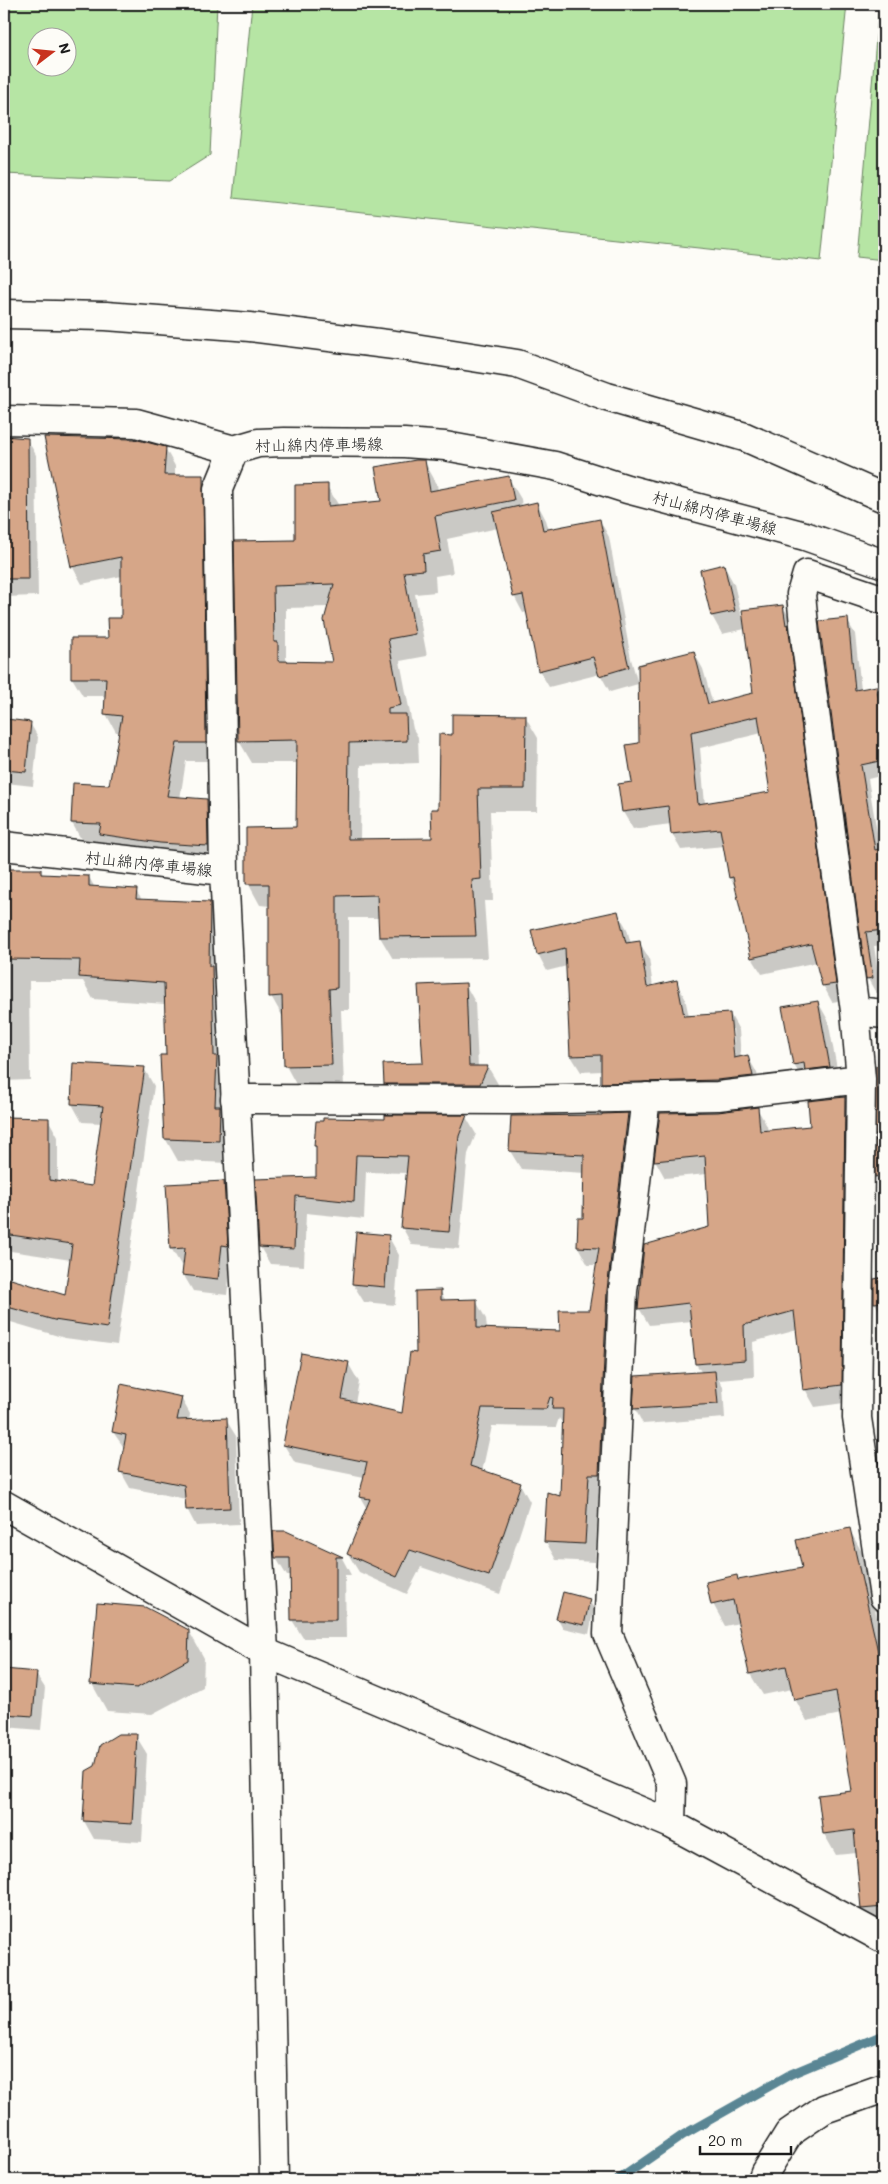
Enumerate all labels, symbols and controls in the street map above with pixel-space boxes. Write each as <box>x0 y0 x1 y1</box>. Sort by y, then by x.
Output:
north arrow <box>28 28 78 78</box>
text: N <box>54 41 76 56</box>
street label: 村山綿内停車場線 <box>255 432 383 456</box>
street label: 村山綿内停車場線 <box>650 485 780 539</box>
street label: 村山綿内停車場線 <box>84 846 214 880</box>
scale bar <box>700 2124 792 2156</box>
text: 20 m <box>708 2130 742 2150</box>

